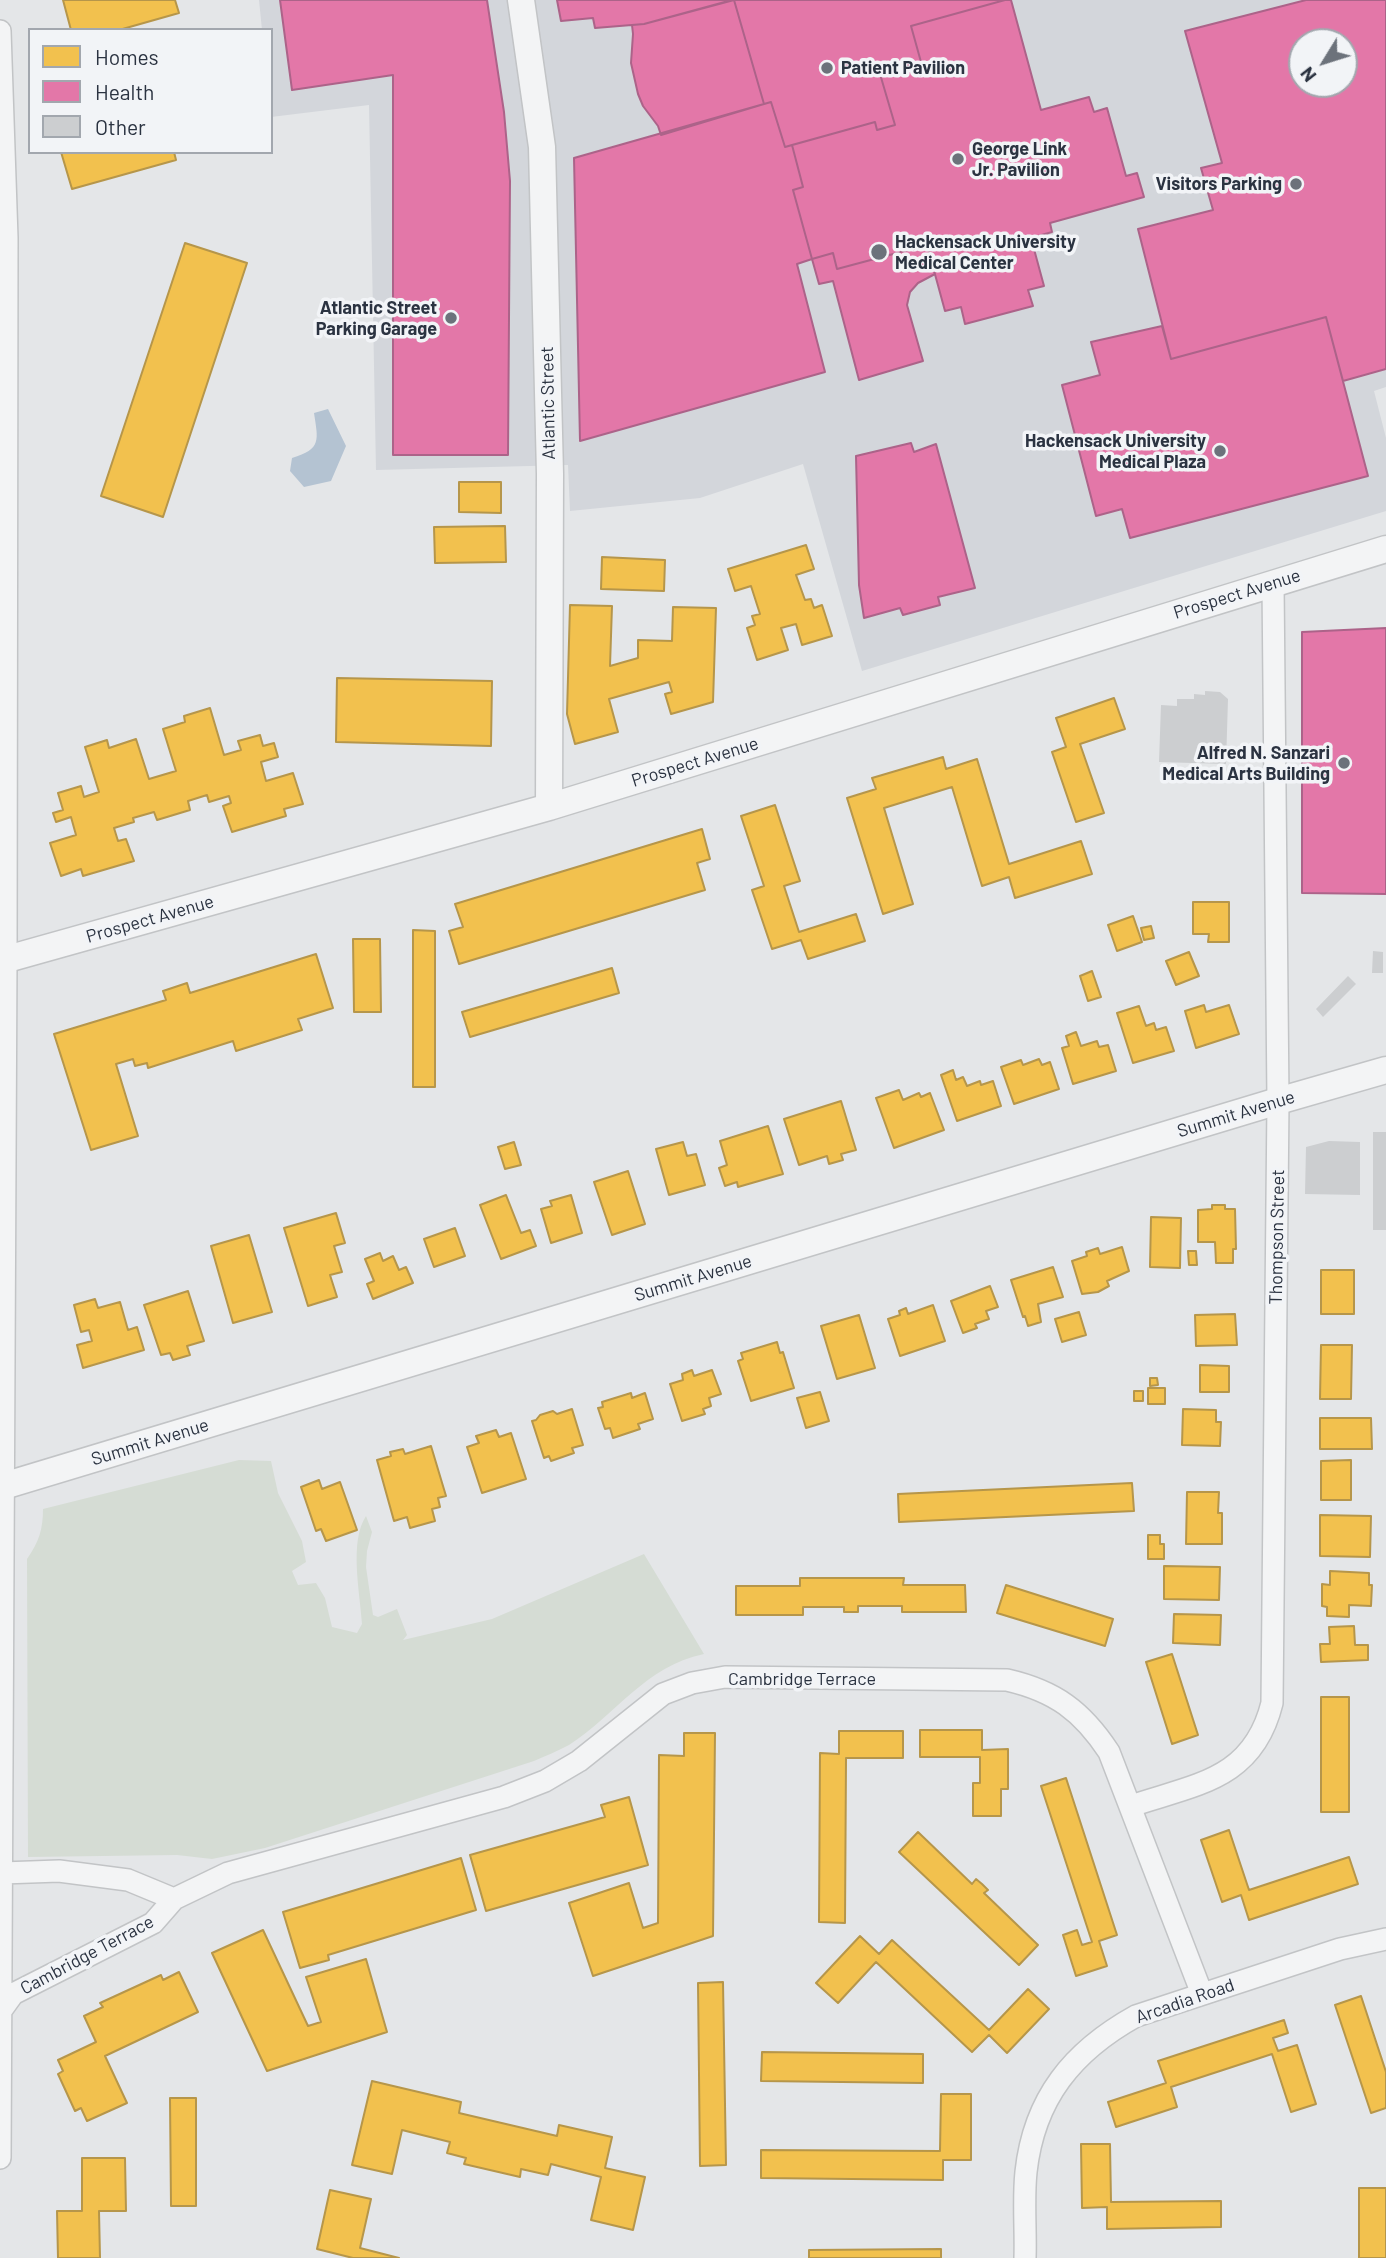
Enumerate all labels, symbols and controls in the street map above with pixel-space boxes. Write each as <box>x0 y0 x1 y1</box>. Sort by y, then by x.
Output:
legend <box>28 28 273 154</box>
north arrow <box>1288 28 1358 98</box>
text: Homes <box>95 44 159 69</box>
place label: Patient Pavilion <box>841 57 965 79</box>
marker: Patient Pavilion <box>819 60 835 76</box>
text: N <box>1295 63 1321 87</box>
text: Health <box>95 79 154 104</box>
text: Other <box>95 114 146 139</box>
place label: George Link Jr. Pavilion <box>972 138 1067 180</box>
marker: George Link Jr. Pavilion <box>950 151 966 167</box>
place label: Visitors Parking <box>1155 173 1282 195</box>
marker: Visitors Parking <box>1288 176 1304 192</box>
place label: Hackensack University Medical Center <box>895 231 1076 274</box>
marker: Hackensack University Medical Center <box>869 242 889 262</box>
place label: Atlantic Street Parking Garage <box>316 297 437 340</box>
marker: Atlantic Street Parking Garage <box>443 310 459 326</box>
street label: Atlantic Street <box>536 346 560 460</box>
place label: Hackensack University Medical Plaza <box>1025 430 1206 472</box>
marker: Hackensack University Medical Plaza <box>1212 443 1228 459</box>
street label: Prospect Avenue <box>1171 564 1303 624</box>
street label: Prospect Avenue <box>629 732 761 792</box>
place label: Alfred N. Sanzari Medical Arts Building <box>1162 742 1330 784</box>
marker: Alfred N. Sanzari Medical Arts Building <box>1336 755 1352 771</box>
street label: Prospect Avenue <box>84 890 216 948</box>
street label: Summit Avenue <box>1175 1086 1297 1142</box>
street label: Thompson Street <box>1265 1169 1289 1305</box>
street label: Summit Avenue <box>632 1250 754 1306</box>
street label: Summit Avenue <box>89 1414 211 1470</box>
street label: Cambridge Terrace <box>728 1668 876 1690</box>
street label: Cambridge Terrace <box>16 1911 158 1999</box>
street label: Arcadia Road <box>1133 1974 1237 2028</box>

